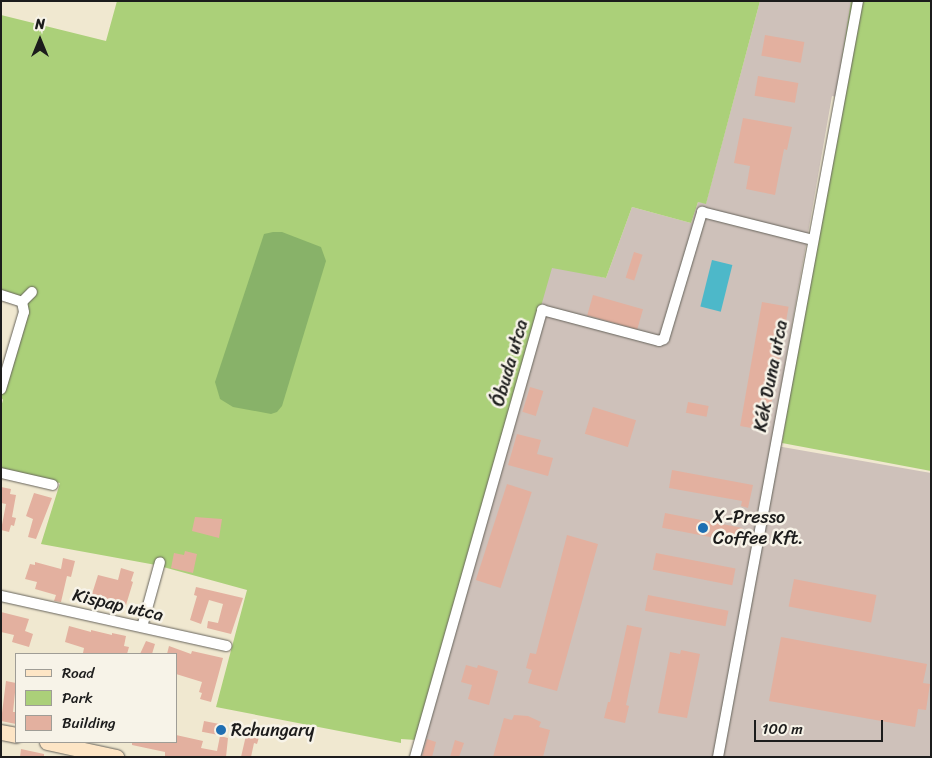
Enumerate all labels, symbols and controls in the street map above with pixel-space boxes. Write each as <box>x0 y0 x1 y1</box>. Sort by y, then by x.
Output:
text: N <box>35 12 45 37</box>
north arrow <box>15 15 65 65</box>
street label: Óbuda utca <box>487 317 533 409</box>
street label: Kék Duna utca <box>750 318 792 434</box>
place label: X-Presso Coffee Kft. <box>713 507 803 550</box>
marker: X-Presso Coffee Kft. <box>697 522 709 534</box>
street label: Kispap utca <box>71 584 165 626</box>
legend <box>15 653 178 743</box>
text: Road <box>62 660 94 686</box>
text: Park <box>62 685 93 711</box>
text: Building <box>62 710 116 736</box>
scale bar <box>757 710 886 742</box>
text: 100 m <box>762 716 803 742</box>
place label: Rchungary <box>231 719 314 741</box>
marker: Rchungary <box>215 724 227 736</box>

